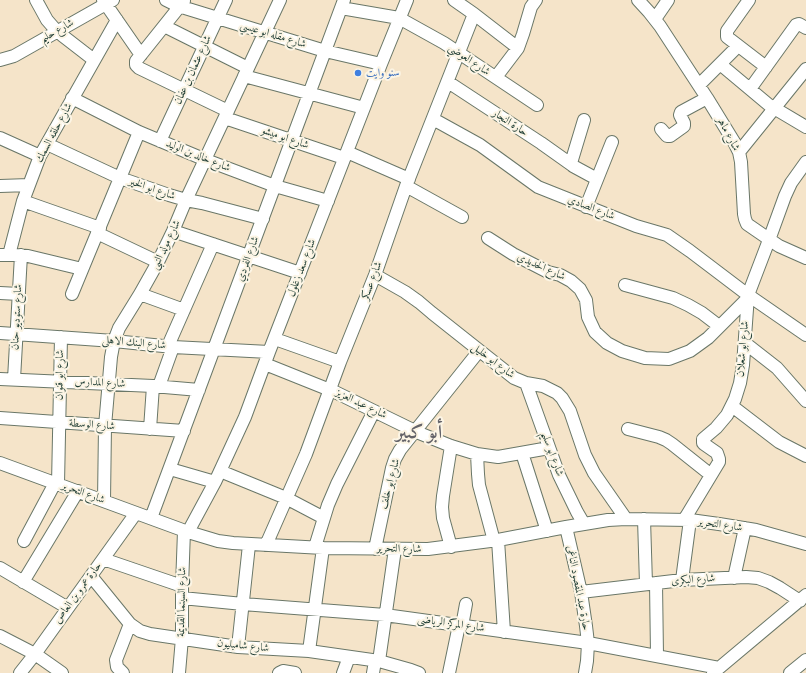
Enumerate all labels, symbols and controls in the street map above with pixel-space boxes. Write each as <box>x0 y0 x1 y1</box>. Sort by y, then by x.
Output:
street label: شارع حليم <box>38 16 76 46</box>
street label: شارع مقله ابو عيسي <box>238 19 308 51</box>
street label: شارع عثمان بن عفان <box>171 33 215 107</box>
street label: شارع العوضي <box>446 41 492 79</box>
place label: سنو وايت <box>366 66 400 80</box>
marker: سنو وايت <box>353 68 363 78</box>
street label: شارع حلقه السمك <box>33 101 75 165</box>
street label: حارة النجار <box>490 107 530 139</box>
street label: شارع ماهر <box>713 115 743 153</box>
street label: شارع ابو ميشو <box>260 124 310 152</box>
street label: شارع خالد بن الوليد <box>164 137 232 175</box>
street label: شارع ابو الخير <box>127 175 177 203</box>
street label: شارع الصادي <box>565 193 617 223</box>
street label: شارع مولد النبى <box>148 218 184 272</box>
street label: شارع الفردي <box>234 235 262 283</box>
street label: شارع سعد زغلول <box>285 237 319 299</box>
street label: شارع الحديدي <box>515 250 567 284</box>
street label: شارع عسكر <box>359 260 385 302</box>
street label: شارع ستوديو حنان <box>9 284 25 350</box>
street label: شارع ابو شعلان <box>734 320 752 378</box>
street label: شارع البنك الاهلى <box>101 334 167 352</box>
street label: شارع ابو خليل <box>469 340 517 382</box>
street label: شارع ابو قنوان <box>53 350 67 400</box>
street label: شارع المدارس <box>74 375 126 391</box>
street label: شارع عبد العزيز <box>333 386 389 422</box>
street label: شارع الوسطة <box>69 417 115 433</box>
district label: أبو كبير <box>396 422 442 444</box>
street label: شارع ابو سليم <box>538 430 566 478</box>
street label: شارع ابو خلف <box>377 457 403 511</box>
street label: شارع التحرير <box>60 479 106 507</box>
street label: شارع التحرير <box>697 515 743 535</box>
street label: شارع التحرير <box>376 542 422 556</box>
street label: حارة عبد المقصود الناغى <box>563 544 593 632</box>
street label: حارة عمرو بن العاص <box>51 560 105 626</box>
street label: شارع السينما القديمة <box>175 567 189 637</box>
street label: شارع البكرى <box>671 572 715 588</box>
street label: شارع المركز الرياضى <box>417 613 485 635</box>
street label: شارع شامبليون <box>216 637 270 655</box>

